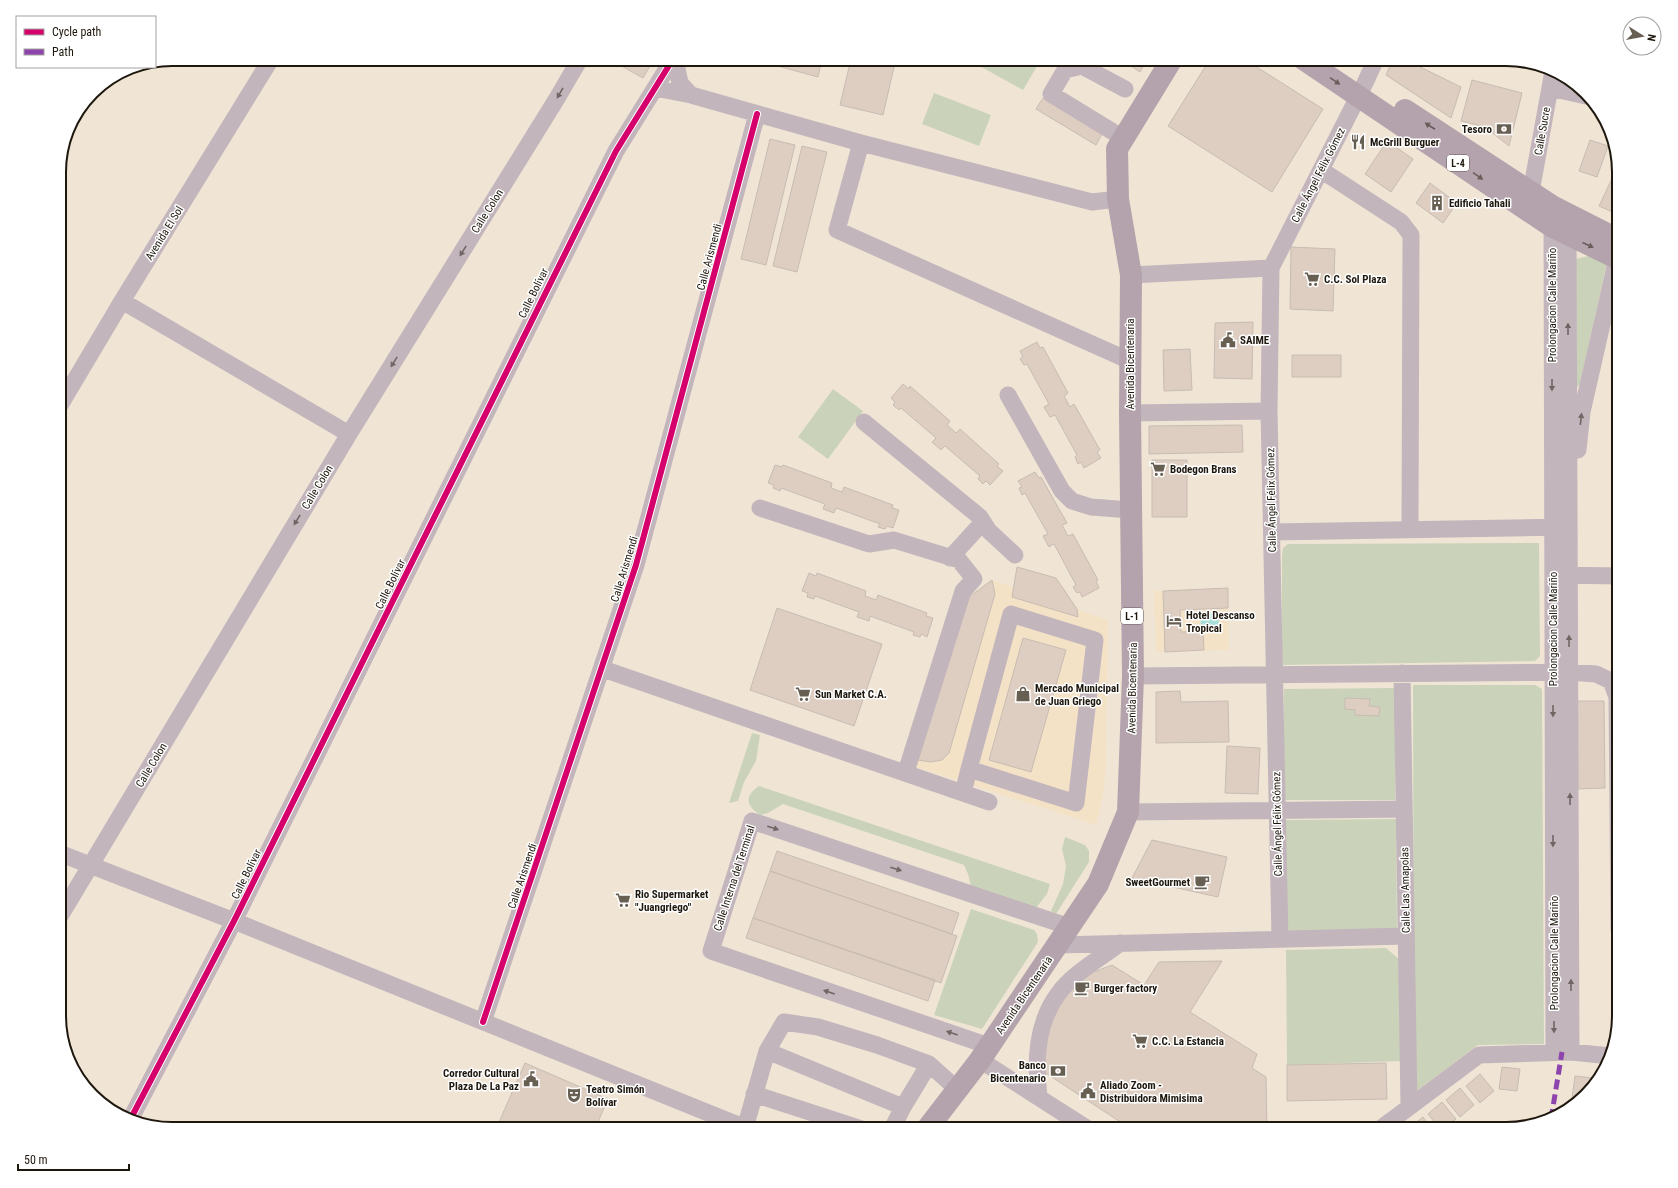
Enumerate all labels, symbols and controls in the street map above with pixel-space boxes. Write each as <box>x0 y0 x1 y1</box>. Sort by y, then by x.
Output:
legend <box>16 16 156 68</box>
north arrow <box>1622 16 1662 56</box>
text: Cycle path <box>52 25 102 39</box>
text: N <box>1644 33 1658 43</box>
text: Path <box>52 45 74 59</box>
one-way arrow <box>1330 77 1340 85</box>
one-way arrow <box>557 87 564 99</box>
street label: Calle Sucre <box>1532 106 1553 156</box>
bank icon: Tesoro <box>1495 120 1513 138</box>
one-way arrow <box>1425 122 1436 130</box>
place label: Tesoro <box>1462 123 1493 136</box>
street label: Calle Ángel Félix Gómez <box>1289 126 1348 225</box>
restaurant icon: McGrill Burguer <box>1349 133 1367 151</box>
place label: McGrill Burguer <box>1370 136 1440 149</box>
road number: L-4 <box>1447 155 1469 171</box>
one-way arrow <box>1472 173 1484 180</box>
street label: Calle Colon <box>469 187 506 236</box>
building icon: Edificio Tahali <box>1428 194 1446 212</box>
place label: Edificio Tahali <box>1449 197 1511 210</box>
street label: Avenida El Sol <box>143 204 186 263</box>
street label: Calle Arismendi <box>694 222 725 292</box>
one-way arrow <box>1583 242 1595 248</box>
one-way arrow <box>459 245 466 257</box>
street label: Prolongacion Calle Mariño <box>1546 247 1559 362</box>
street label: Calle Bolívar <box>516 265 551 320</box>
supermarket icon: C.C. Sol Plaza <box>1303 270 1321 288</box>
place label: C.C. Sol Plaza <box>1324 273 1387 286</box>
street label: Avenida Bicentenaria <box>1124 318 1137 410</box>
one-way arrow <box>1565 322 1571 335</box>
public building icon: SAIME <box>1219 331 1237 349</box>
place label: SAIME <box>1240 334 1270 347</box>
one-way arrow <box>390 356 398 367</box>
one-way arrow <box>1549 379 1555 392</box>
one-way arrow <box>1578 413 1585 425</box>
street label: Calle Ángel Félix Gómez <box>1264 447 1279 552</box>
supermarket icon: Bodegon Brans <box>1149 460 1167 478</box>
street label: Calle Colon <box>299 463 336 512</box>
place label: Bodegon Brans <box>1170 463 1237 476</box>
one-way arrow <box>294 514 301 526</box>
street label: Calle Arismendi <box>608 535 641 604</box>
street label: Calle Bolívar <box>373 556 408 611</box>
street label: Prolongacion Calle Mariño <box>1547 571 1560 686</box>
road number: L-1 <box>1121 608 1143 624</box>
place label: Hotel Descanso Tropical <box>1186 609 1255 635</box>
hotel icon: Hotel Descanso Tropical <box>1165 612 1183 630</box>
one-way arrow <box>1566 634 1572 647</box>
street label: Avenida Bicentenaria <box>1125 642 1140 734</box>
place label: Mercado Municipal de Juan Griego <box>1035 682 1119 708</box>
supermarket icon: Sun Market C.A. <box>794 685 812 703</box>
shop icon: Mercado Municipal de Juan Griego <box>1014 685 1032 703</box>
place label: Sun Market C.A. <box>815 688 887 701</box>
one-way arrow <box>1550 705 1556 718</box>
street label: Calle Colon <box>133 741 170 790</box>
street label: Calle Ángel Félix Gómez <box>1270 771 1285 876</box>
one-way arrow <box>1567 792 1573 805</box>
street label: Calle Interna del Terminal <box>711 824 758 933</box>
one-way arrow <box>767 825 779 831</box>
one-way arrow <box>1550 835 1556 848</box>
street label: Calle Arismendi <box>505 842 540 911</box>
street label: Calle Bolívar <box>229 846 264 901</box>
street label: Calle Las Amapolas <box>1398 847 1413 933</box>
one-way arrow <box>890 866 902 872</box>
cafe icon: SweetGourmet <box>1193 873 1211 891</box>
place label: SweetGourmet <box>1125 876 1191 889</box>
place label: Rio Supermarket "Juangriego" <box>635 888 709 914</box>
supermarket icon: Rio Supermarket "Juangriego" <box>614 891 632 909</box>
street label: Prolongacion Calle Mariño <box>1548 895 1561 1010</box>
street label: Avenida Bicentenaria <box>994 954 1055 1037</box>
one-way arrow <box>1568 978 1574 991</box>
cafe icon: Burger factory <box>1073 979 1091 997</box>
place label: Burger factory <box>1094 982 1157 995</box>
one-way arrow <box>823 988 835 994</box>
one-way arrow <box>1551 1021 1557 1034</box>
one-way arrow <box>946 1030 958 1036</box>
supermarket icon: C.C. La Estancia <box>1131 1032 1149 1050</box>
place label: C.C. La Estancia <box>1152 1035 1224 1048</box>
place label: Banco Bicentenario <box>990 1059 1047 1085</box>
bank icon: Banco Bicentenario <box>1049 1062 1067 1080</box>
place label: Corredor Cultural Plaza De La Paz <box>443 1067 519 1093</box>
public building icon: Corredor Cultural Plaza De La Paz <box>522 1070 540 1088</box>
place label: Aliado Zoom - Distribuidora Mimisima <box>1100 1079 1203 1105</box>
public building icon: Aliado Zoom - Distribuidora Mimisima <box>1079 1082 1097 1100</box>
place label: Teatro Simón Bolívar <box>586 1083 645 1109</box>
theatre icon: Teatro Simón Bolívar <box>565 1086 583 1104</box>
scale bar <box>18 1146 129 1172</box>
text: 50 m <box>24 1153 48 1167</box>

